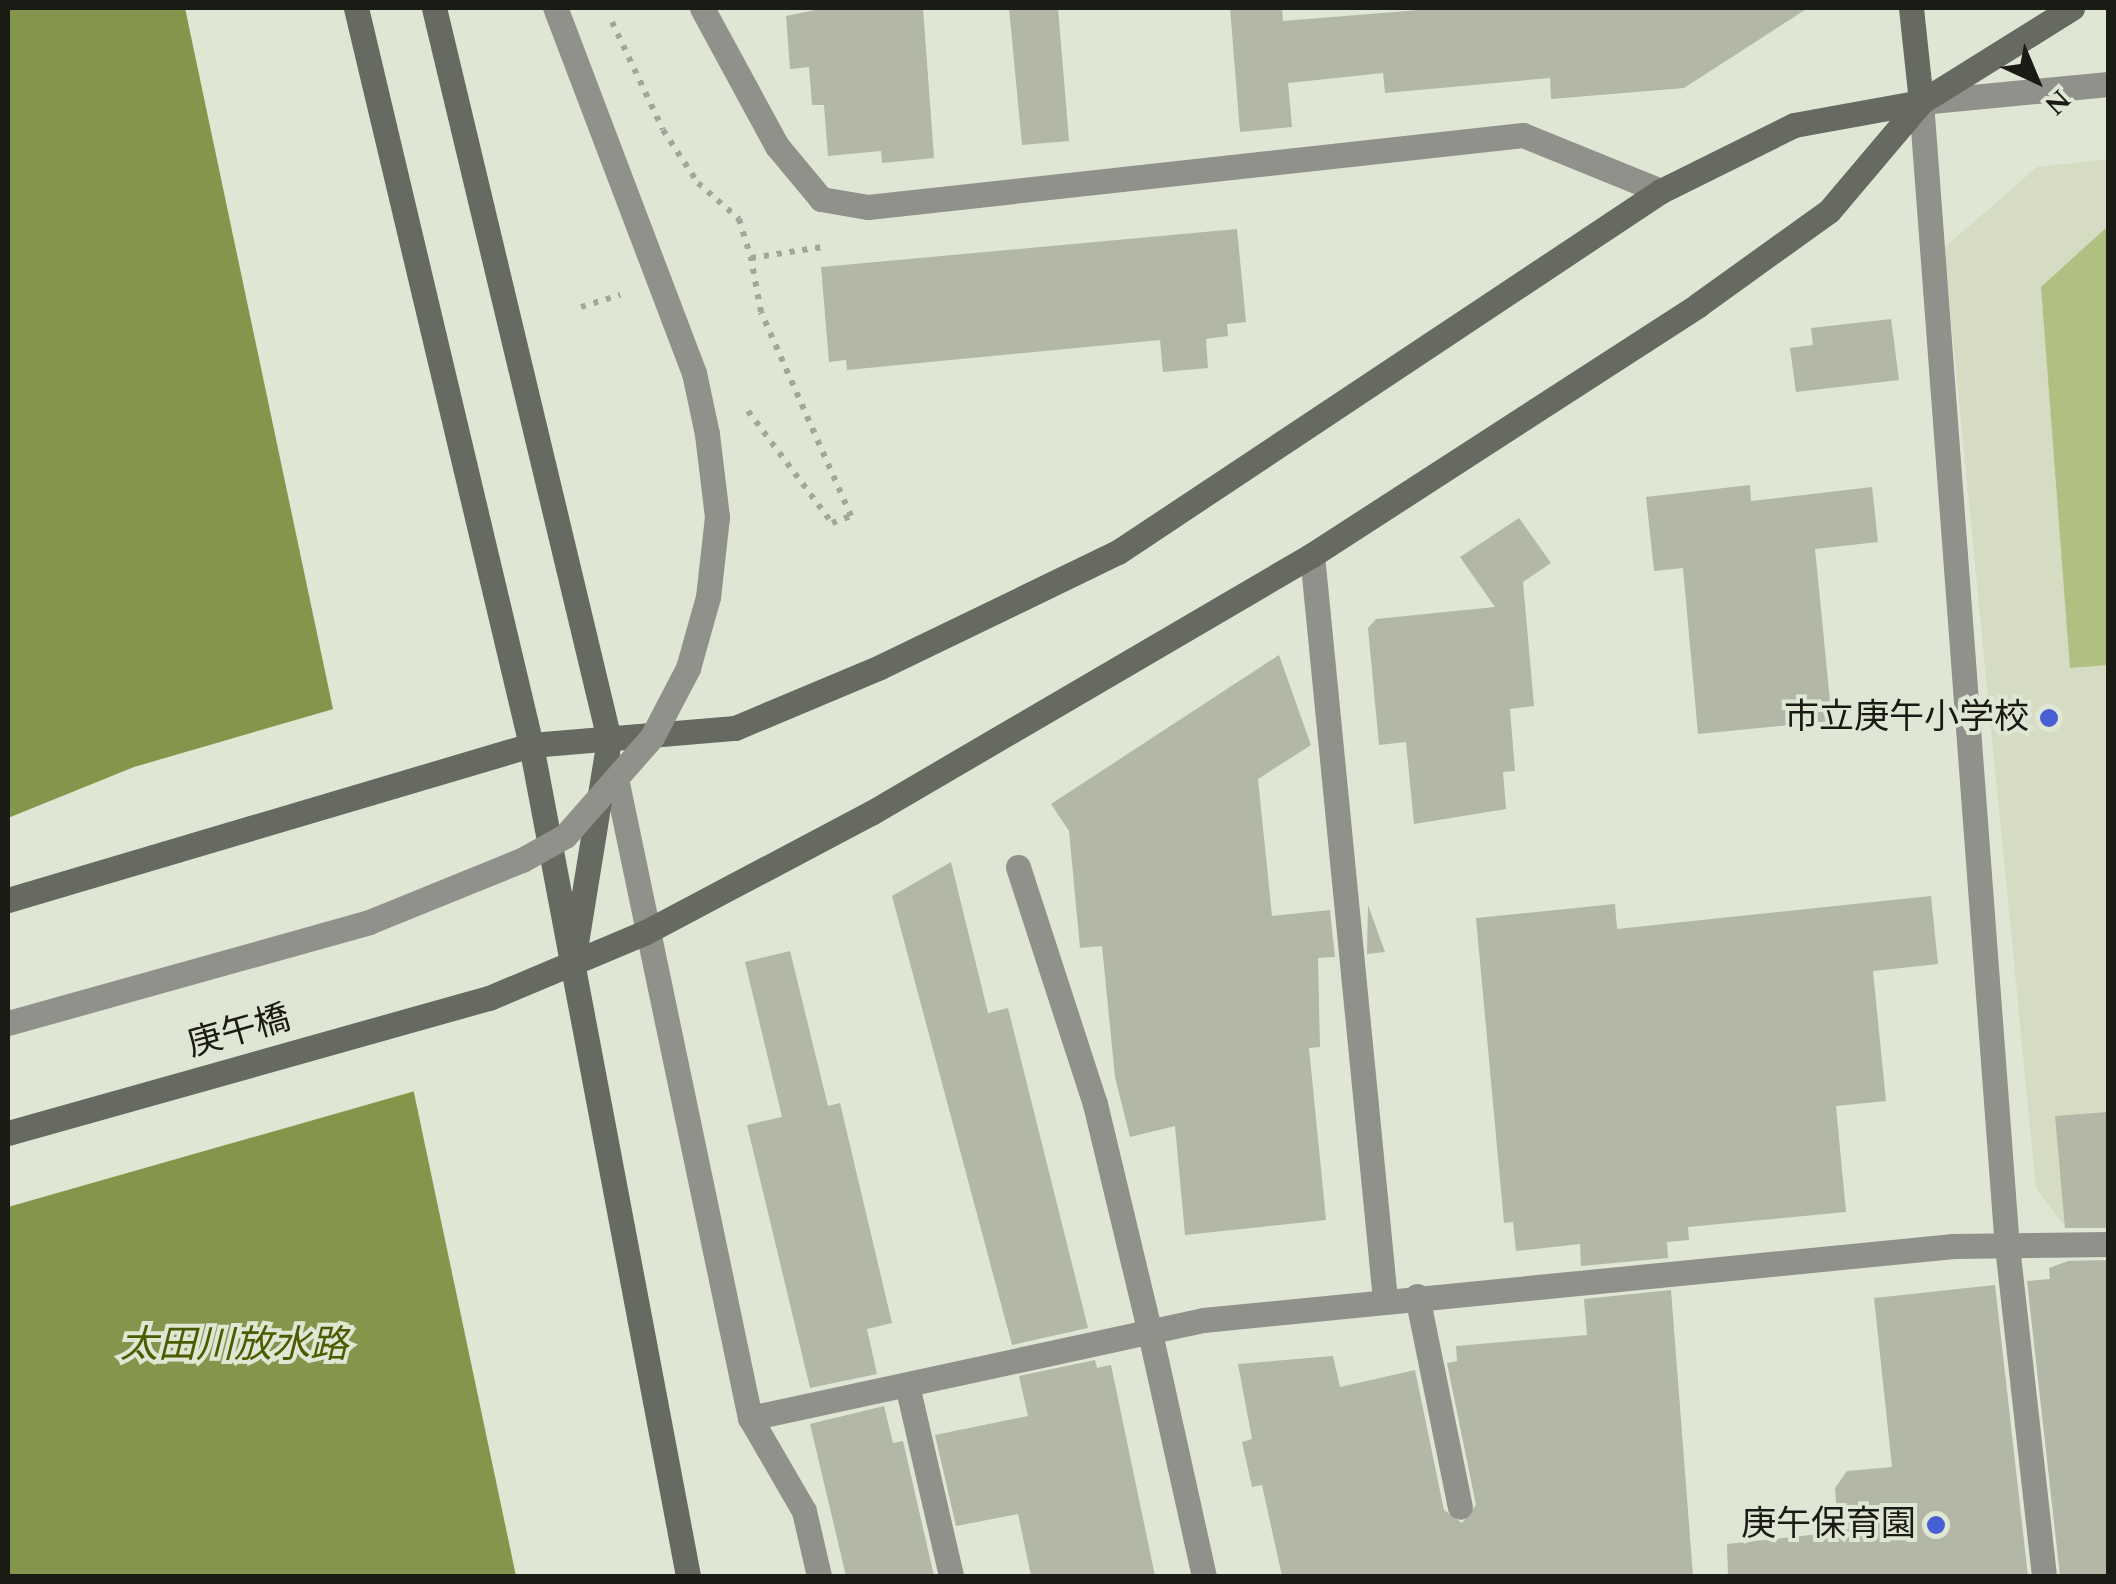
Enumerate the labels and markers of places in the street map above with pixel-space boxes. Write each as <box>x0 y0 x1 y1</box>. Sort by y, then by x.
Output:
place label: 市立庚午小学校 <box>1784 697 2029 739</box>
marker: 市立庚午小学校 <box>2038 707 2060 729</box>
place label: 庚午保育園 <box>1741 1504 1916 1546</box>
marker: 庚午保育園 <box>1925 1514 1947 1536</box>

